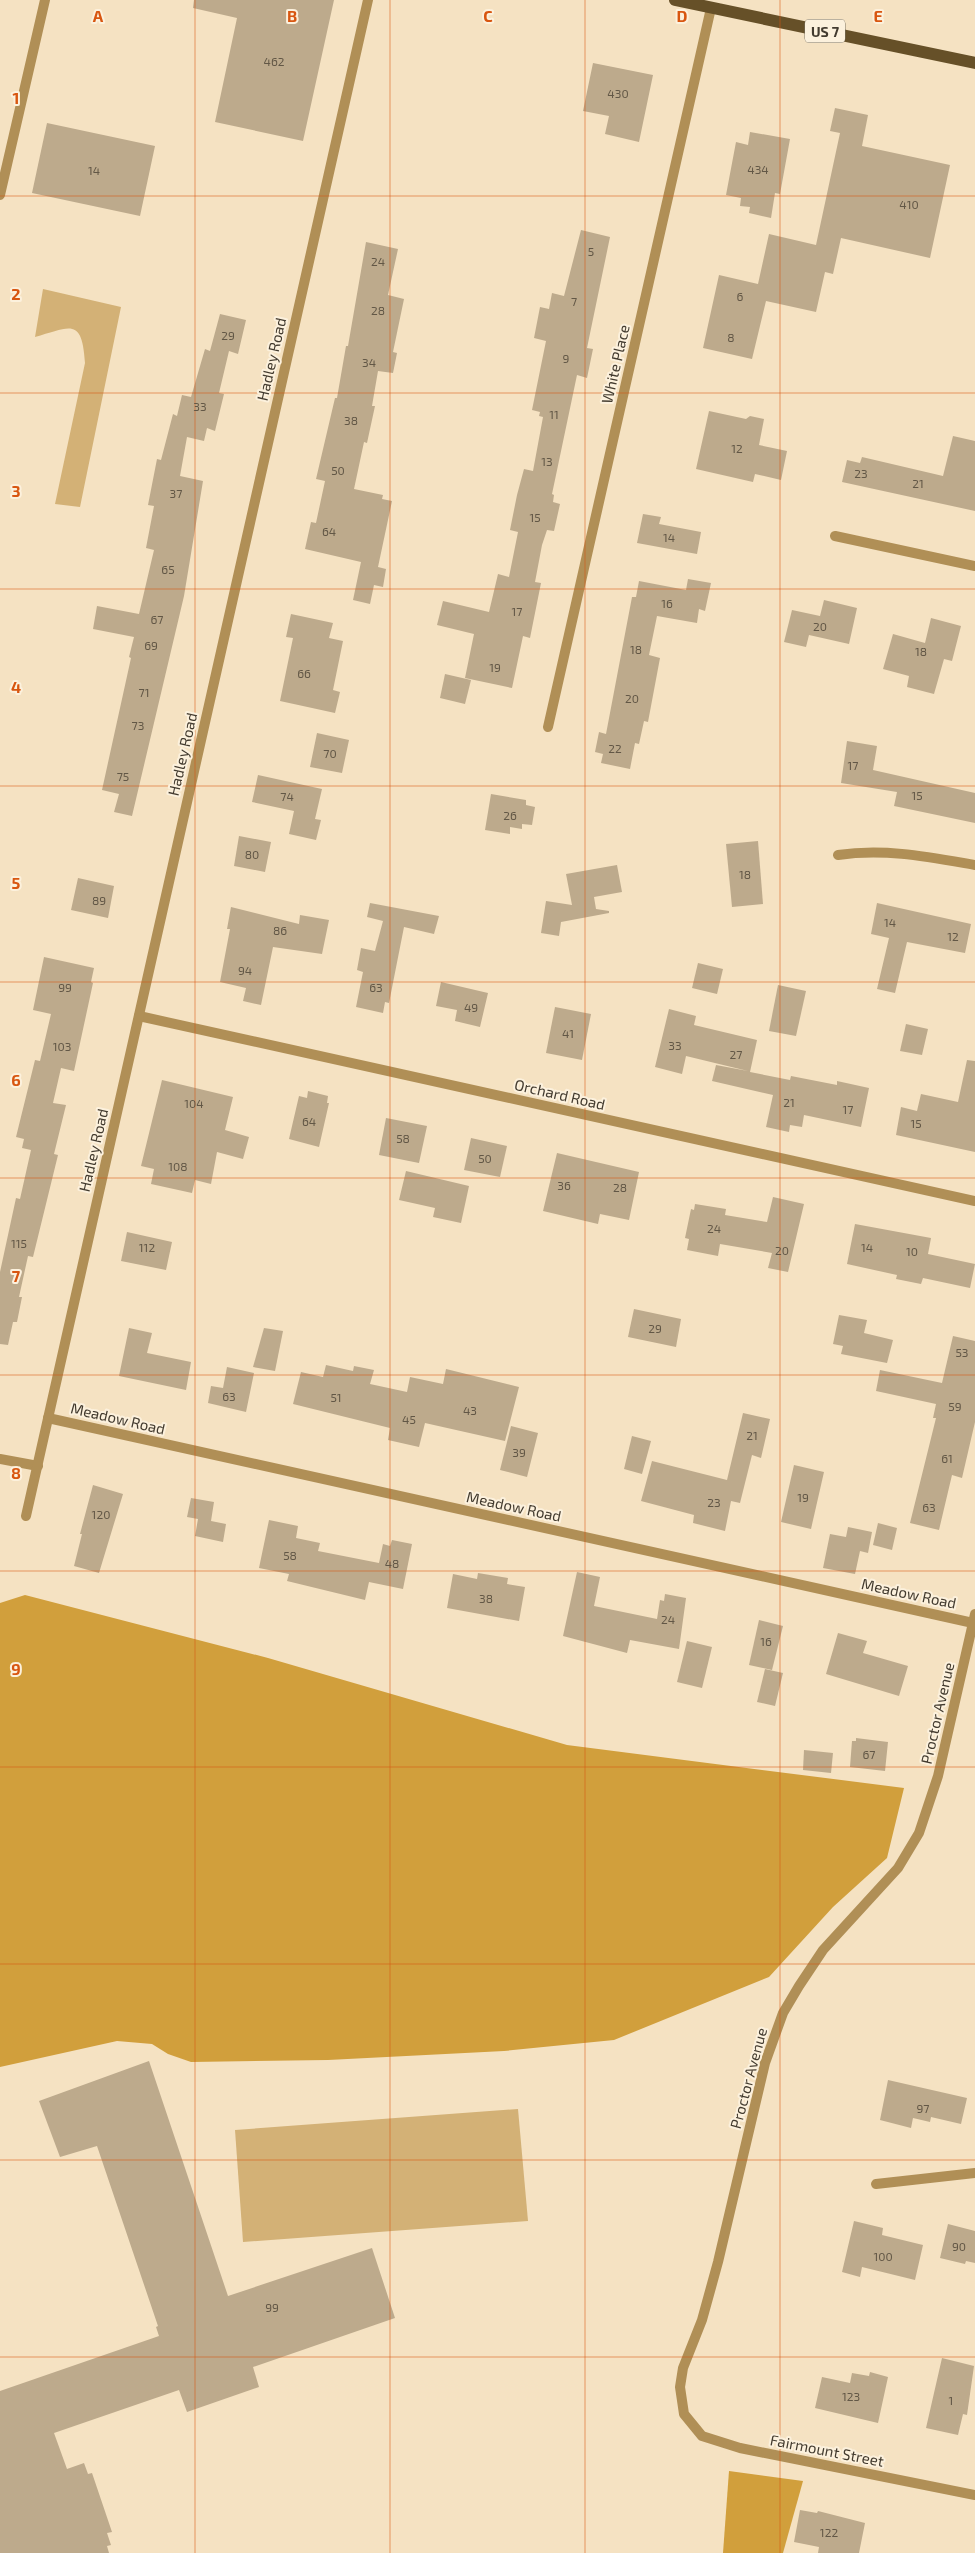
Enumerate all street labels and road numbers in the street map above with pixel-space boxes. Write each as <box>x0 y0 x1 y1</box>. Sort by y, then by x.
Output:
road number: US 7 <box>805 20 845 42</box>
street label: Hadley Road <box>253 316 289 402</box>
street label: White Place <box>597 323 633 405</box>
street label: Hadley Road <box>164 711 200 797</box>
street label: Orchard Road <box>513 1075 607 1113</box>
street label: Hadley Road <box>75 1107 111 1193</box>
street label: Meadow Road <box>69 1398 167 1438</box>
street label: Meadow Road <box>465 1487 563 1525</box>
street label: Meadow Road <box>860 1574 958 1612</box>
street label: Proctor Avenue <box>917 1660 957 1766</box>
street label: Proctor Avenue <box>726 2026 770 2130</box>
street label: Fairmount Street <box>769 2430 886 2470</box>

